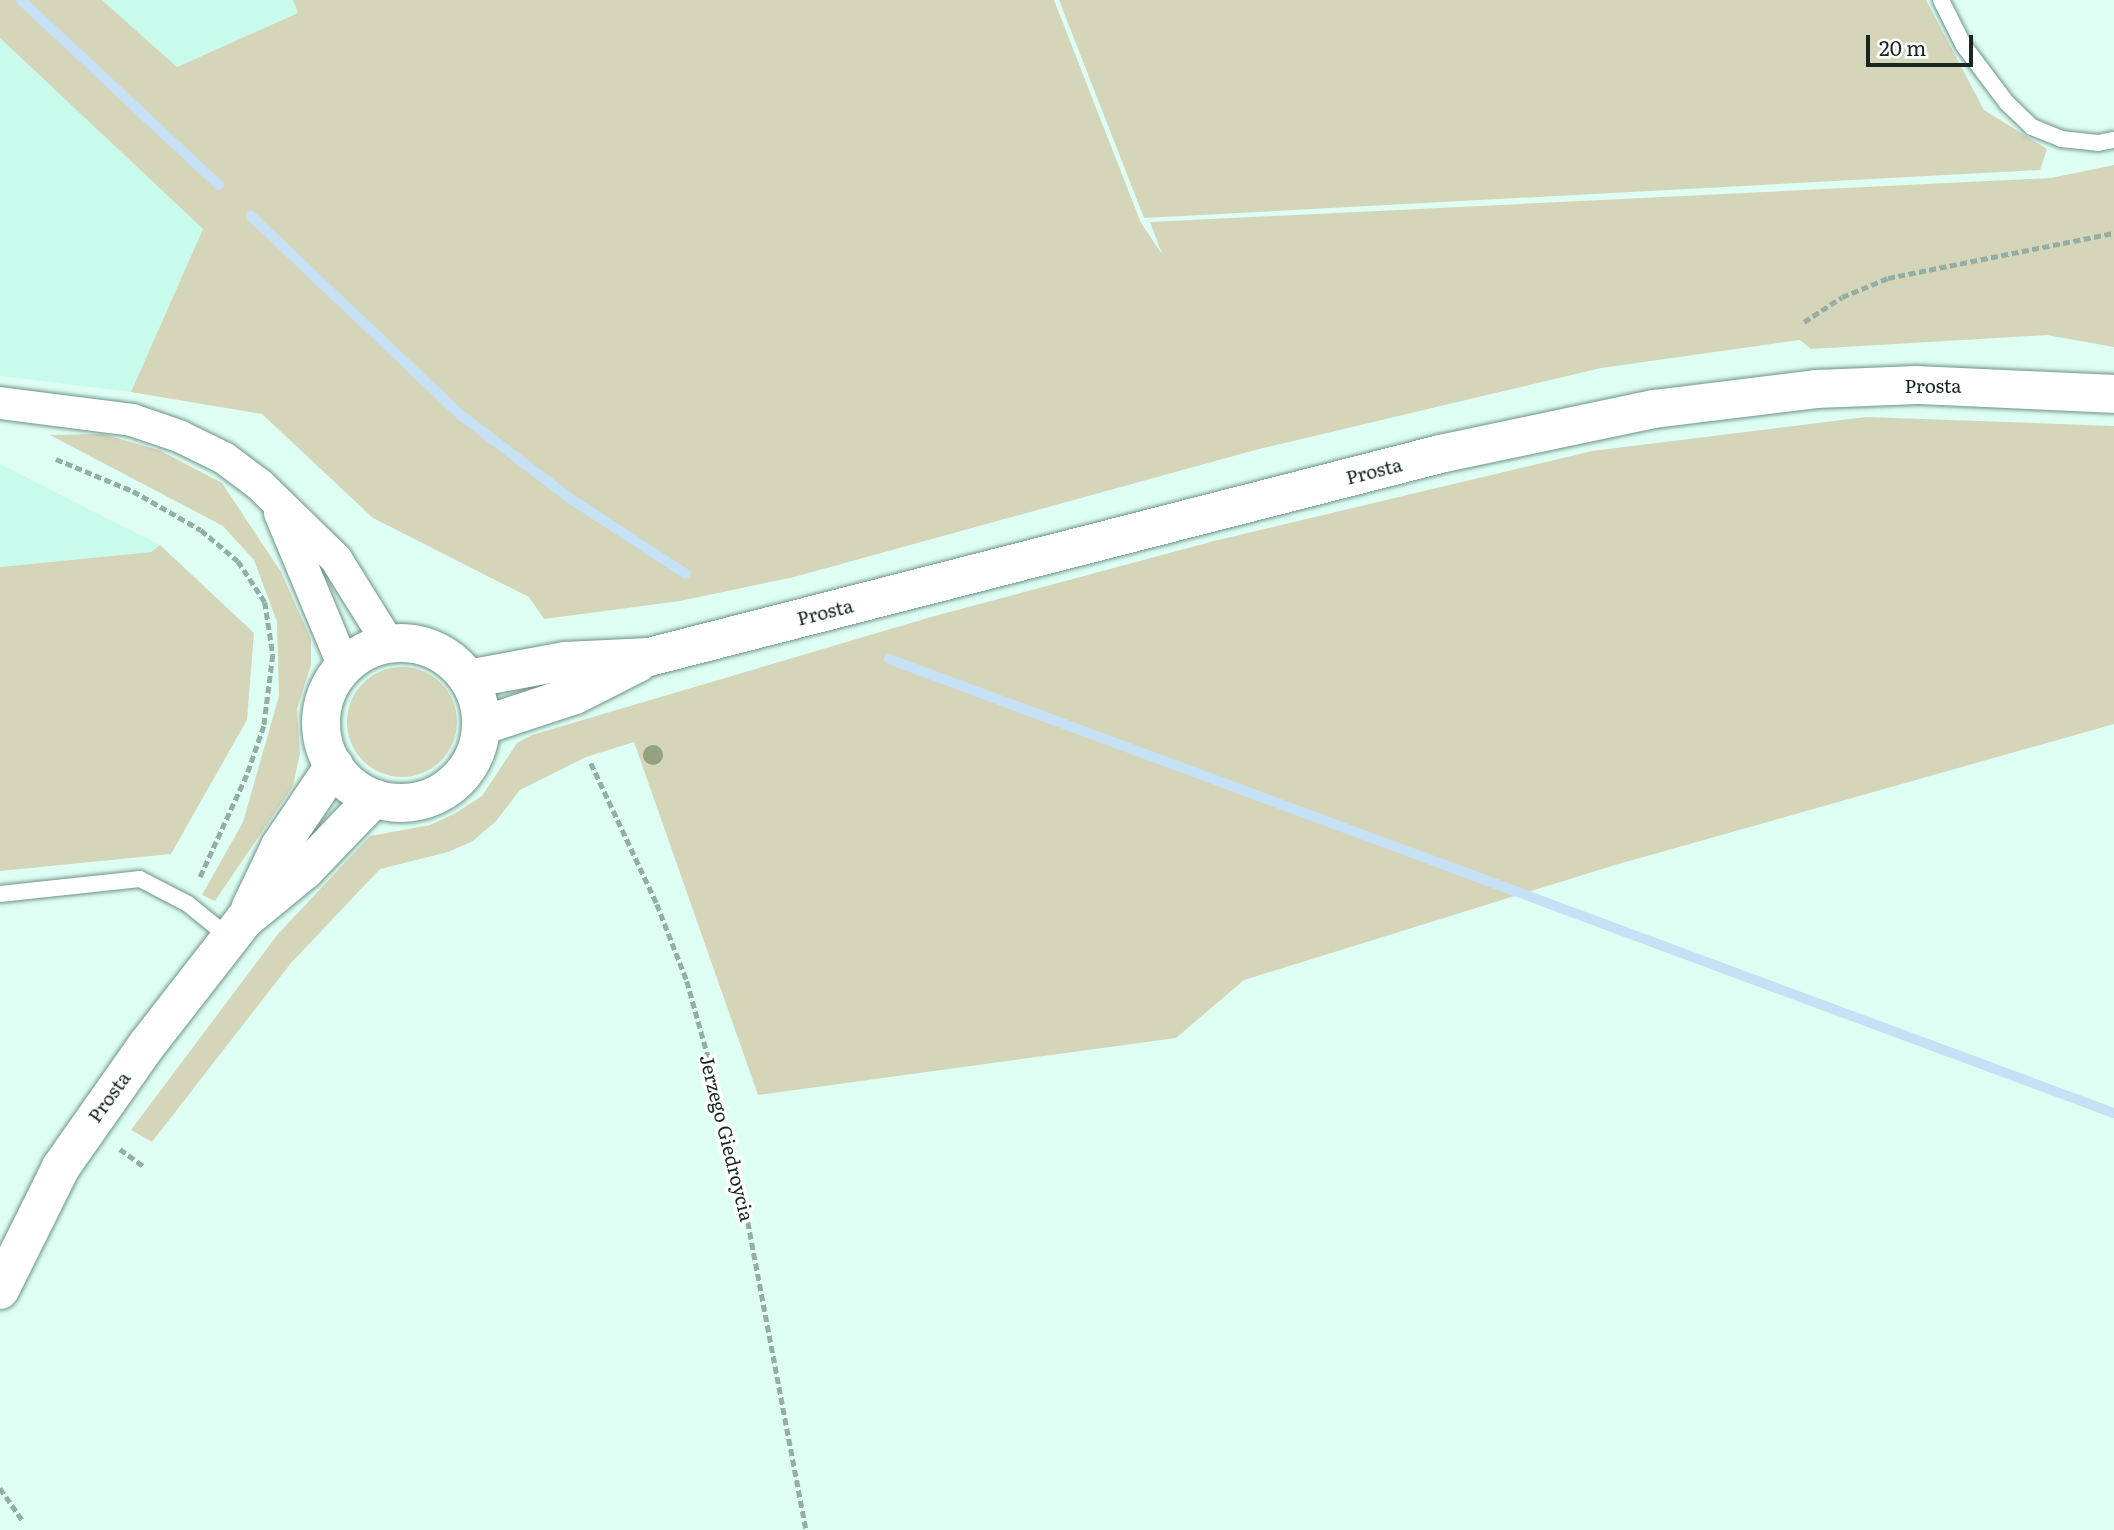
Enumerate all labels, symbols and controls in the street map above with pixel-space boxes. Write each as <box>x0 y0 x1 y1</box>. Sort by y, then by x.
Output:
scale bar <box>1869 21 1976 65</box>
text: 20 m <box>1879 31 1926 62</box>
street label: Prosta <box>1904 375 1962 397</box>
street label: Prosta <box>1343 453 1405 489</box>
street label: Prosta <box>794 594 856 630</box>
street label: Jerzego Giedroycia <box>695 1052 759 1224</box>
street label: Prosta <box>83 1067 135 1127</box>

